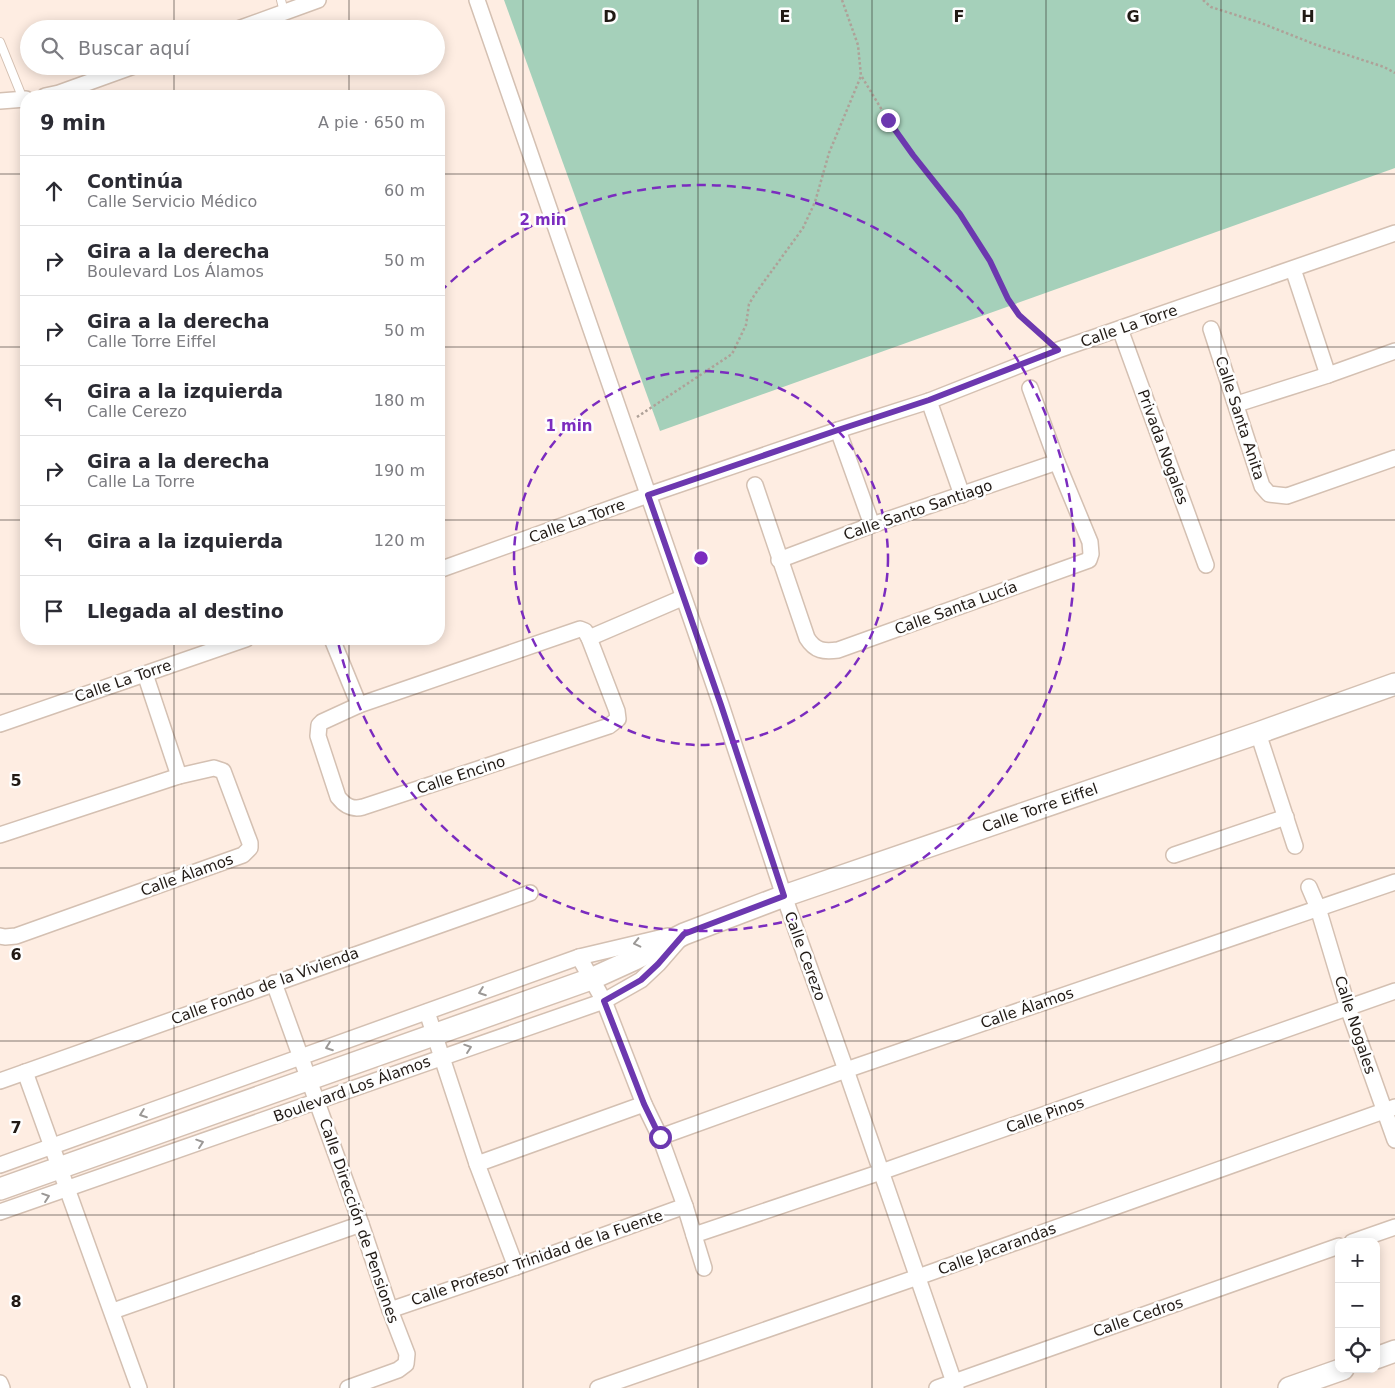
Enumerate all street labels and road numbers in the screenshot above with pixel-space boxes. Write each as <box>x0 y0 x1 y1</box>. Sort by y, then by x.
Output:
street label: Calle La Torre <box>1078 301 1180 351</box>
street label: Calle Santa Anita <box>1211 354 1269 482</box>
street label: Privada Nogales <box>1134 387 1192 507</box>
street label: Calle Santo Santiago <box>841 476 995 544</box>
street label: Calle La Torre <box>526 495 628 547</box>
street label: Calle Santa Lucía <box>892 577 1020 639</box>
street label: Calle La Torre <box>72 656 174 706</box>
street label: Calle Encino <box>414 752 508 798</box>
street label: Calle Torre Eiffel <box>980 780 1100 836</box>
street label: Calle Álamos <box>138 849 236 900</box>
street label: Calle Cerezo <box>780 909 830 1003</box>
street label: Calle Fondo de la Vivienda <box>169 944 361 1028</box>
street label: Calle Nogales <box>1331 974 1379 1077</box>
street label: Calle Álamos <box>978 983 1076 1032</box>
street label: Boulevard Los Álamos <box>271 1051 433 1126</box>
street label: Calle Pinos <box>1004 1093 1087 1137</box>
street label: Calle Dirección de Pensiones <box>315 1116 403 1326</box>
street label: Calle Profesor Trinidad de la Fuente <box>409 1206 665 1310</box>
street label: Calle Jacarandas <box>935 1219 1059 1279</box>
street label: Calle Cedros <box>1091 1293 1186 1341</box>

